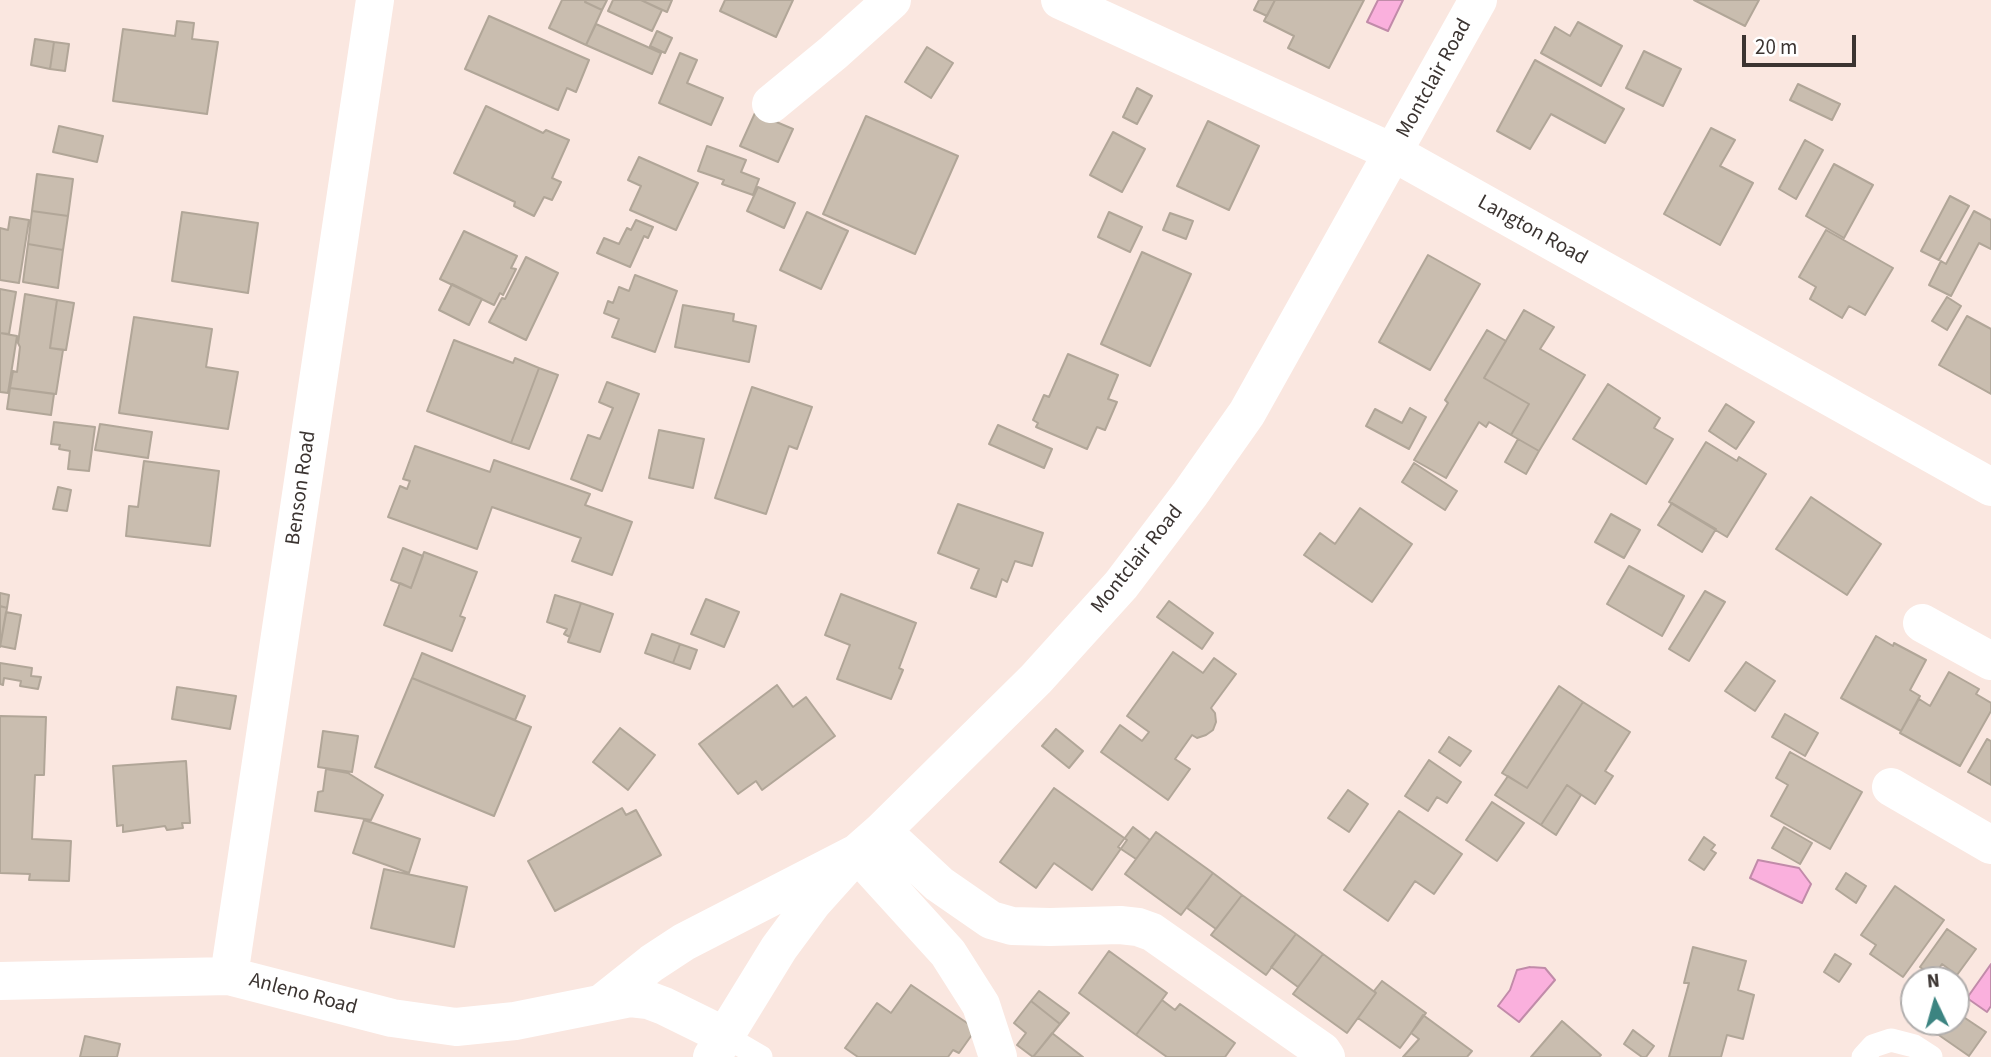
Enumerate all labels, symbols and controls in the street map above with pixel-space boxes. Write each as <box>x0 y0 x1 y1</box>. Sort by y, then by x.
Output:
street label: Montclair Road <box>1392 15 1478 143</box>
scale bar <box>1746 21 1860 65</box>
text: 20 m <box>1755 32 1797 62</box>
street label: Langton Road <box>1473 190 1591 272</box>
street label: Benson Road <box>282 429 322 547</box>
street label: Montclair Road <box>1087 501 1189 619</box>
north arrow <box>1900 966 1970 1036</box>
street label: Anleno Road <box>246 968 360 1022</box>
text: N <box>1926 968 1941 996</box>

